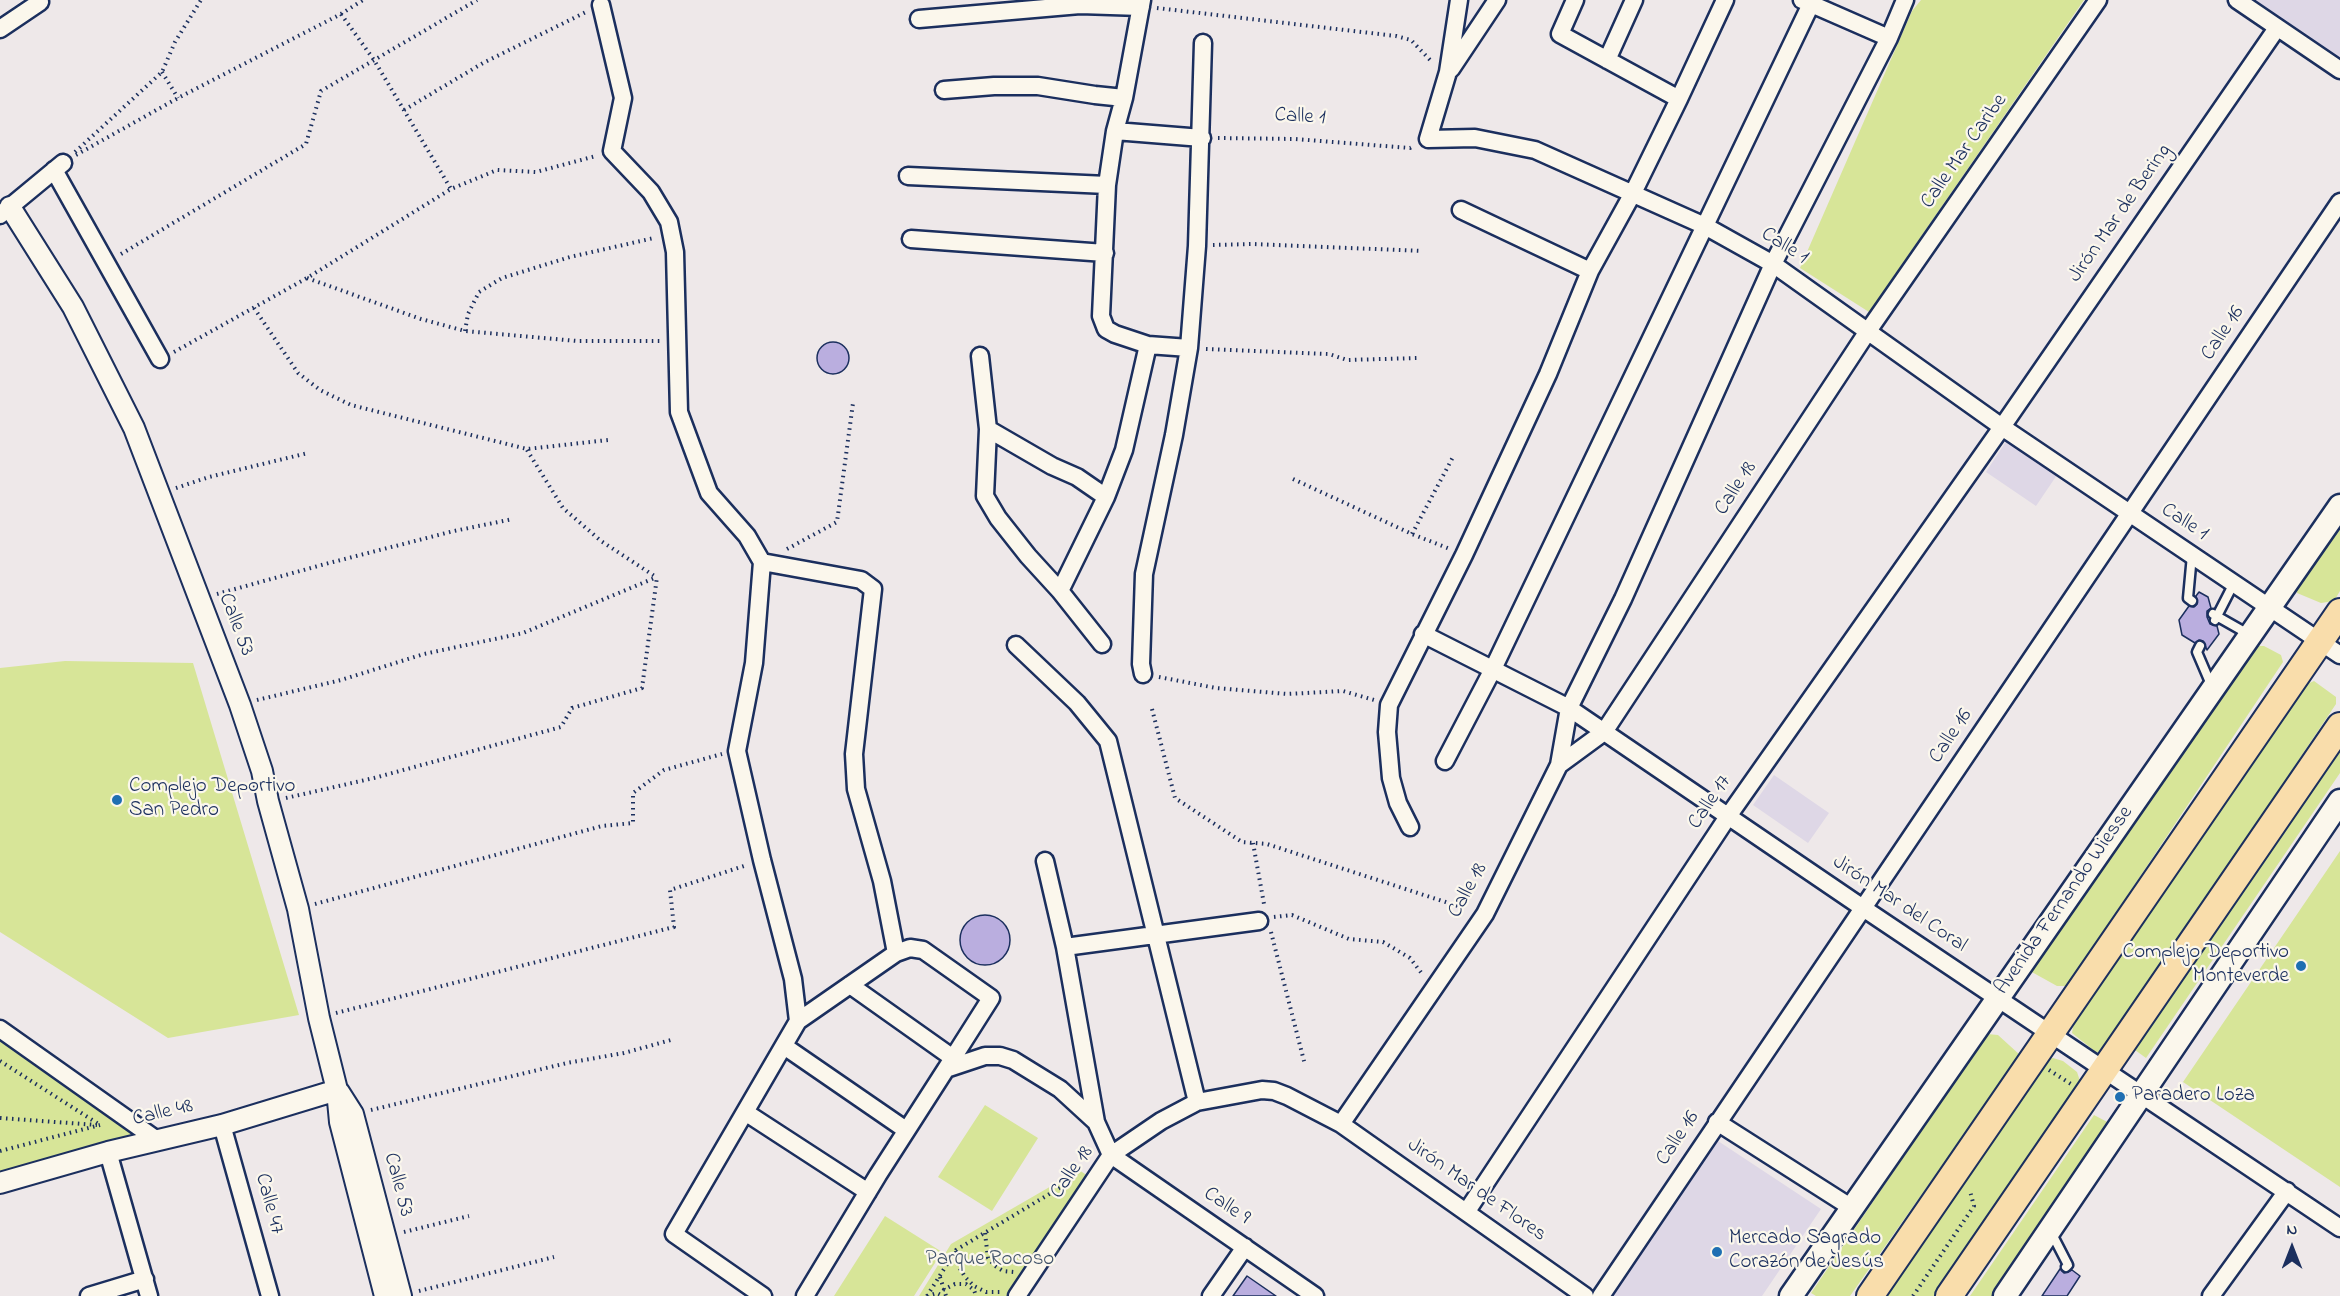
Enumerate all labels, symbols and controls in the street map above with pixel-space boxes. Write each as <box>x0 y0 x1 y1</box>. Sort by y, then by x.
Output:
street label: Calle Mar Caribe <box>1916 90 2014 214</box>
street label: Calle 1 <box>1274 104 1326 132</box>
street label: Jirón Mar de Bering <box>2064 140 2178 288</box>
street label: Calle 1 <box>1756 223 1812 271</box>
street label: Calle 16 <box>2197 302 2251 366</box>
street label: Calle 18 <box>1710 457 1764 521</box>
street label: Calle 1 <box>2156 498 2212 548</box>
street label: Calle 53 <box>212 590 258 660</box>
street label: Calle 16 <box>1925 705 1979 769</box>
street label: Calle 17 <box>1684 771 1738 835</box>
place label: Complejo Deportivo San Pedro <box>129 775 295 825</box>
marker: Complejo Deportivo San Pedro <box>110 793 124 807</box>
street label: Avenida Fernando Wiesse <box>1990 802 2140 1000</box>
street label: Jirón Mar del Coral <box>1827 851 1971 959</box>
street label: Calle 18 <box>1444 859 1494 923</box>
place label: Complejo Deportivo Monteverde <box>2123 941 2289 991</box>
marker: Complejo Deportivo Monteverde <box>2294 959 2308 973</box>
place label: Paradero Loza <box>2132 1084 2255 1110</box>
marker: Paradero Loza <box>2113 1090 2127 1104</box>
street label: Calle 48 <box>130 1095 196 1133</box>
street label: Calle 16 <box>1652 1107 1706 1171</box>
street label: Jirón Mar de Flores <box>1402 1134 1550 1248</box>
street label: Calle 18 <box>1046 1142 1100 1204</box>
street label: Calle 53 <box>376 1150 418 1220</box>
street label: Calle 47 <box>248 1171 288 1237</box>
street label: Calle 9 <box>1198 1182 1254 1232</box>
north arrow <box>2262 1218 2322 1278</box>
text: N <box>2287 1218 2297 1242</box>
place label: Mercado Sagrado Corazón de Jesús <box>1729 1227 1884 1277</box>
marker: Mercado Sagrado Corazón de Jesús <box>1710 1245 1724 1259</box>
park label: Parque Rocoso <box>926 1248 1054 1274</box>

